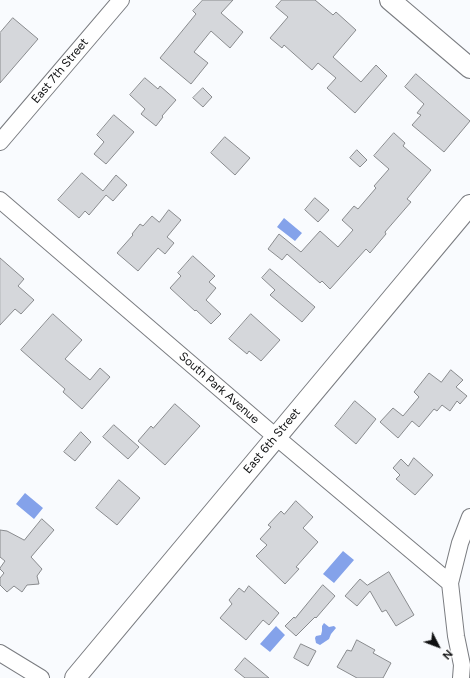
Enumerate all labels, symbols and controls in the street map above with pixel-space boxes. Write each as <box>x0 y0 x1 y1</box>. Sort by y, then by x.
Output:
street label: East 7th Street <box>29 36 91 106</box>
street label: South Park Avenue <box>176 349 262 427</box>
street label: East 6th Street <box>240 405 304 477</box>
north arrow <box>418 626 458 666</box>
text: N <box>440 647 455 662</box>

